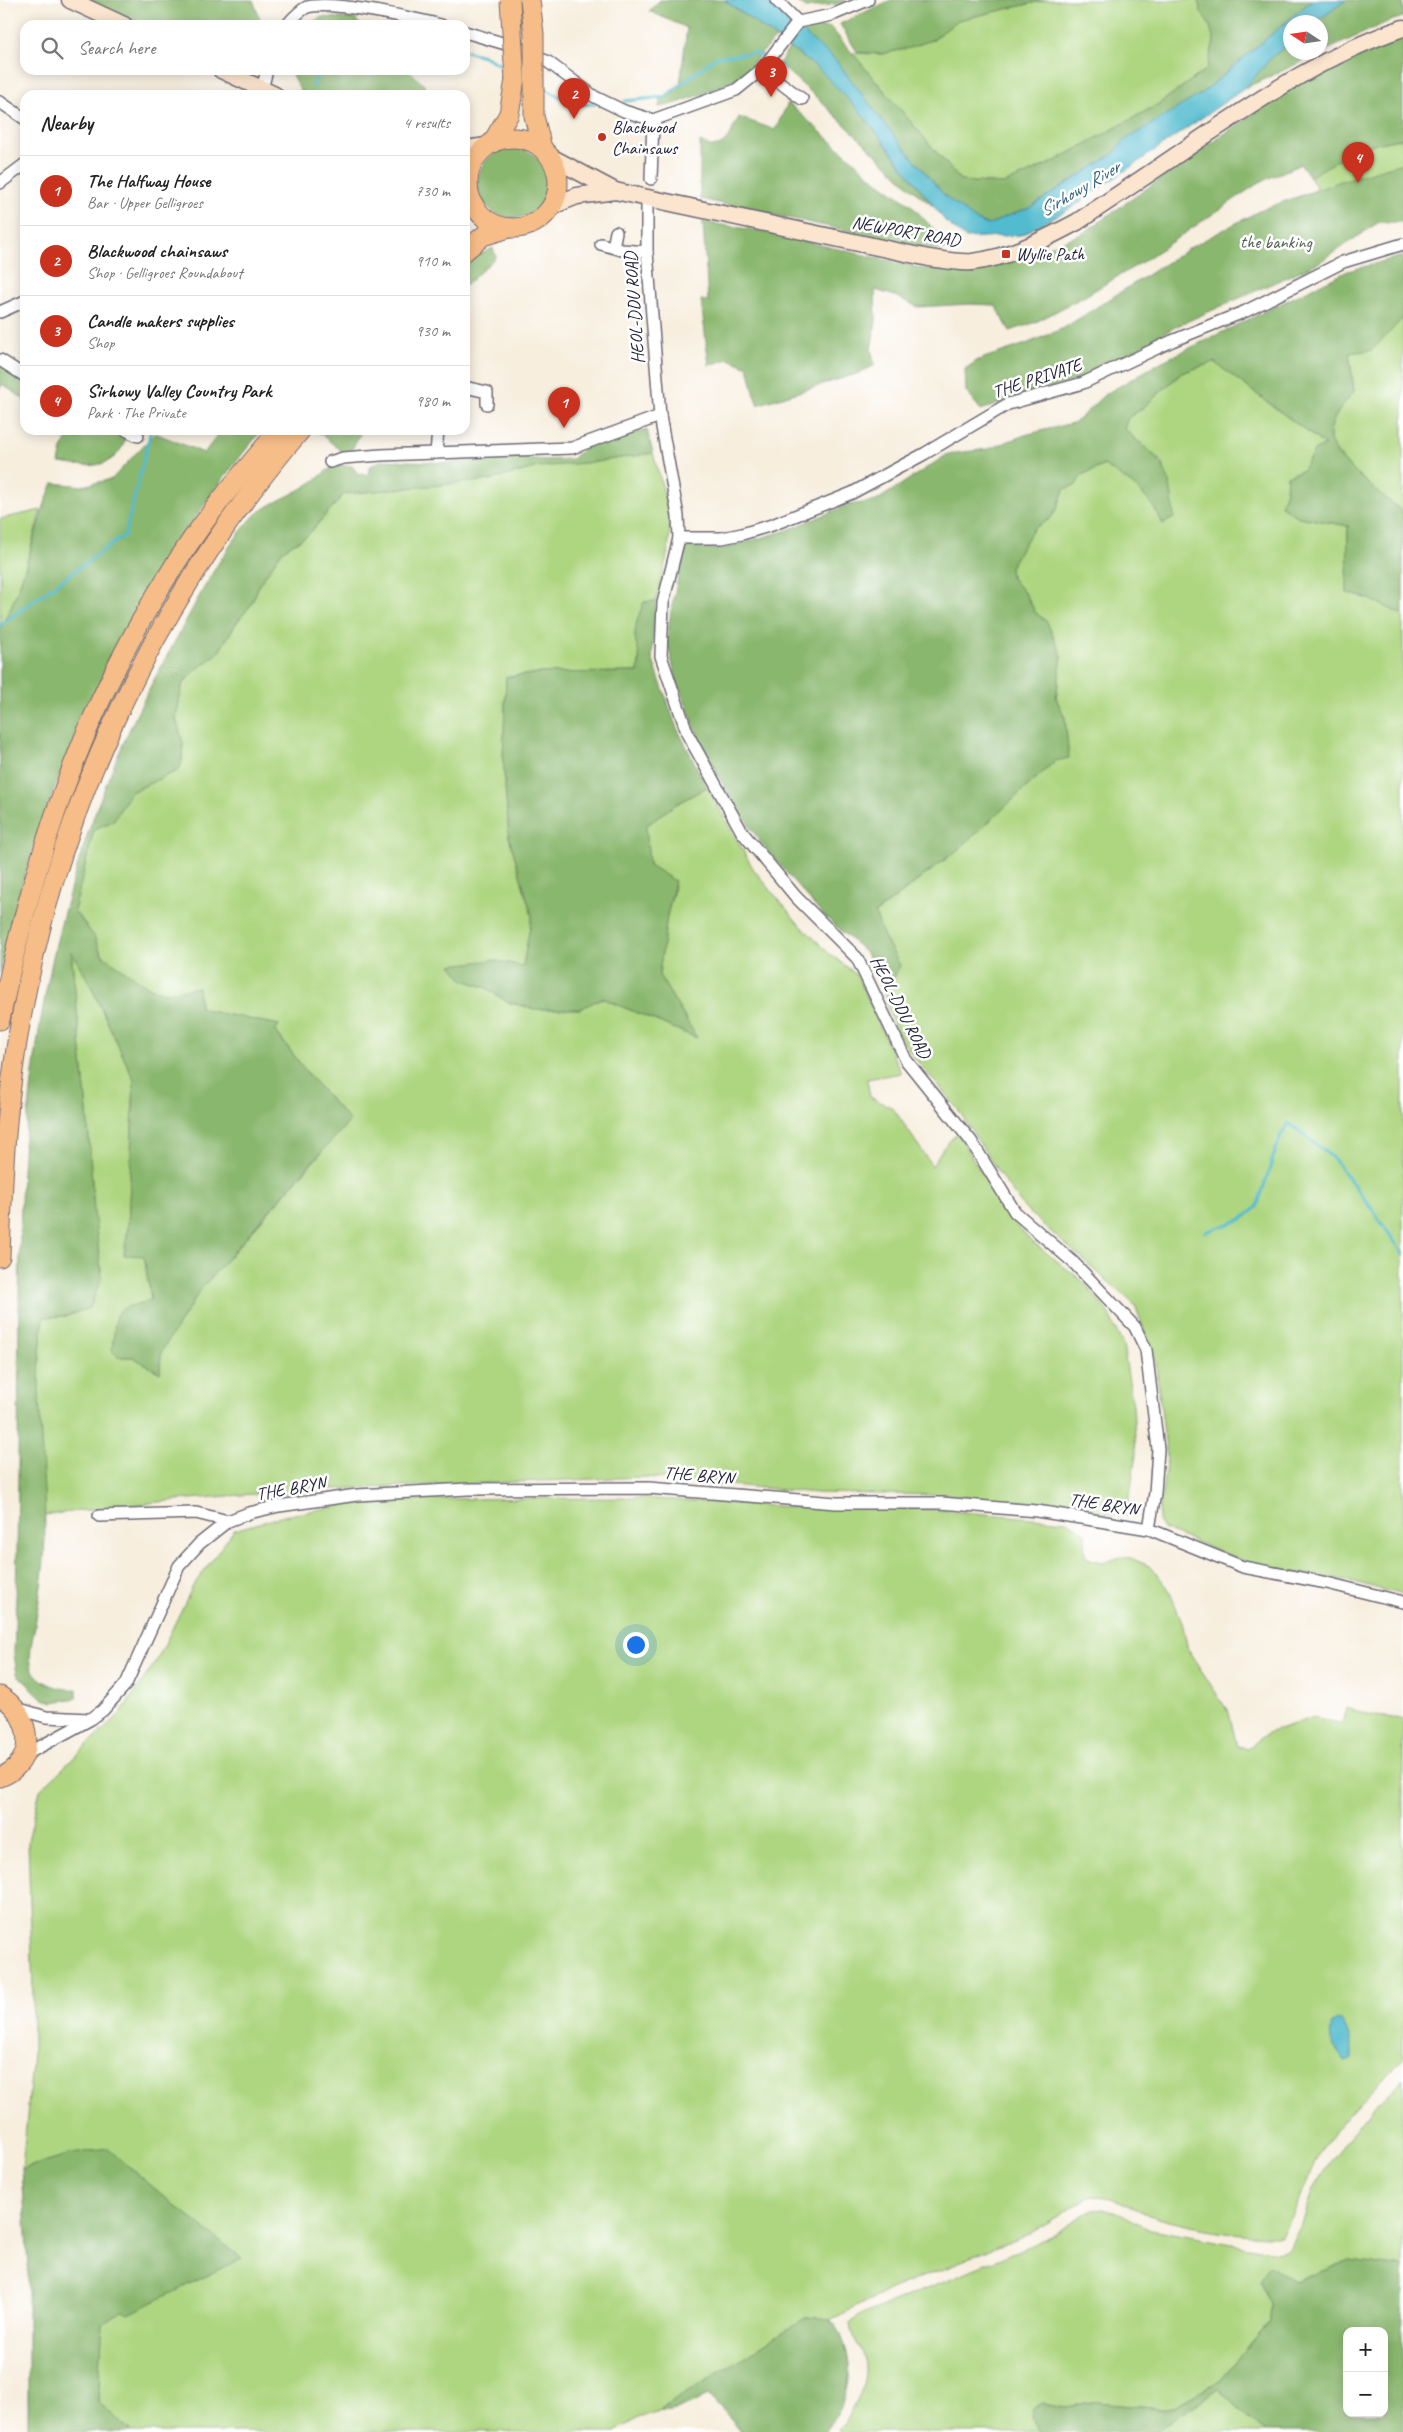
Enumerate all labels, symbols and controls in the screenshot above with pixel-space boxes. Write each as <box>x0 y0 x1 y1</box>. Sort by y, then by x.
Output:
north arrow <box>1283 15 1328 60</box>
search box <box>20 20 470 75</box>
icon: search <box>38 34 66 62</box>
text: Search here <box>78 36 155 60</box>
pin: 3 <box>755 56 787 97</box>
pin: 2 <box>558 78 590 119</box>
text: Nearby <box>40 110 93 136</box>
text: 4 results <box>403 113 450 133</box>
place label: Blackwood Chainsaws <box>612 116 679 159</box>
marker: Blackwood Chainsaws <box>596 131 608 143</box>
pin: 4 <box>1342 142 1374 183</box>
water label: Sirhowy River <box>1035 154 1127 222</box>
text: The Halfway House <box>87 169 210 193</box>
text: 1 <box>52 181 60 201</box>
text: 730 m <box>416 181 450 201</box>
text: Bar · Upper Gelligroes <box>87 193 203 213</box>
street label: NEWPORT ROAD <box>850 211 963 252</box>
park label: the banking <box>1240 231 1314 253</box>
text: Blackwood chainsaws <box>87 239 227 263</box>
place label: Wyllie Path <box>1016 243 1085 265</box>
marker: Wyllie Path <box>1000 248 1012 260</box>
street label: HEOL-DDU ROAD <box>619 250 649 365</box>
text: 2 <box>52 251 60 271</box>
text: 910 m <box>416 251 450 271</box>
text: Shop · Gelligroes Roundabout <box>87 263 242 283</box>
text: Candle makers supplies <box>87 309 234 333</box>
text: 3 <box>52 321 60 341</box>
text: 930 m <box>416 321 450 341</box>
text: Shop <box>87 333 114 353</box>
street label: THE PRIVATE <box>990 353 1087 403</box>
text: Sirhowy Valley Country Park <box>87 379 271 403</box>
pin: 1 <box>548 387 580 428</box>
text: 4 <box>52 391 60 411</box>
text: 980 m <box>416 391 450 411</box>
text: Park · The Private <box>87 403 186 423</box>
street label: HEOL-DDU ROAD <box>866 952 937 1063</box>
street label: THE BRYN <box>663 1461 738 1489</box>
street label: THE BRYN <box>255 1471 330 1505</box>
street label: THE BRYN <box>1068 1488 1143 1521</box>
your location <box>623 1632 649 1658</box>
map controls <box>1343 2327 1388 2417</box>
button: + <box>1343 2327 1388 2372</box>
button: − <box>1343 2372 1388 2417</box>

